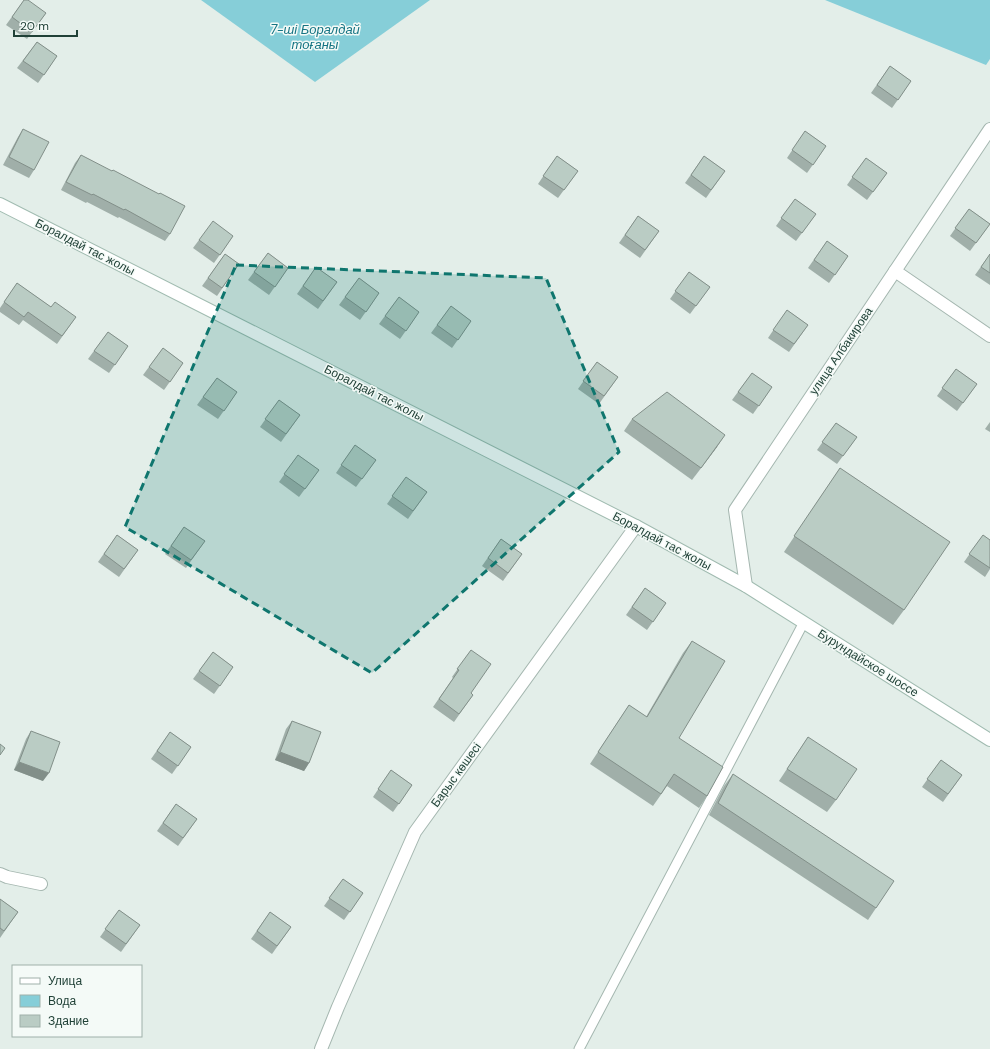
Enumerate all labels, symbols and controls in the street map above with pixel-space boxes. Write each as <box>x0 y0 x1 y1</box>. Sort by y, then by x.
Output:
scale bar <box>14 12 77 38</box>
text: 20 m <box>20 18 49 34</box>
water label: 7-ші Боралдай тоғаны <box>270 21 360 53</box>
street label: Боралдай тас жолы <box>32 215 138 279</box>
street label: улица Албакирова <box>806 304 877 398</box>
street label: Боралдай тас жолы <box>321 361 427 425</box>
street label: Боралдай тас жолы <box>610 508 714 574</box>
street label: Бурундайское шоссе <box>815 626 922 701</box>
street label: Барыс көшесі <box>427 740 485 810</box>
legend <box>12 965 142 1037</box>
text: Улица <box>48 973 82 989</box>
text: Вода <box>48 993 76 1009</box>
text: Здание <box>48 1013 89 1029</box>

